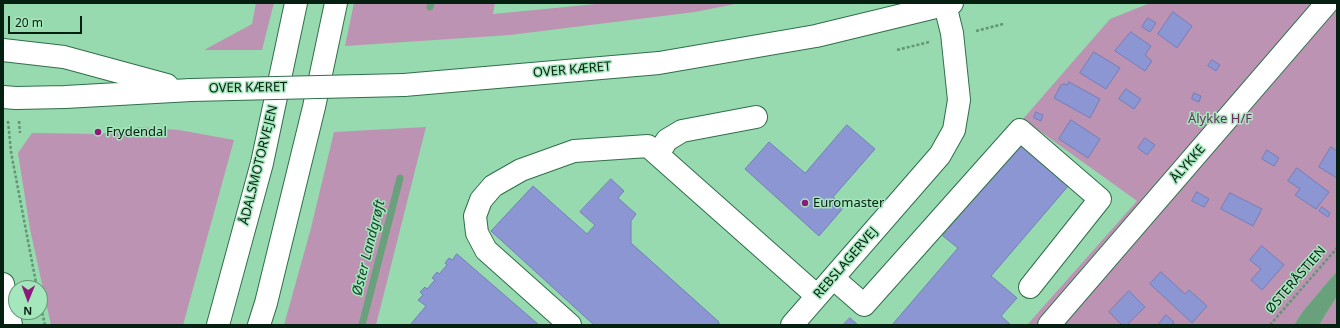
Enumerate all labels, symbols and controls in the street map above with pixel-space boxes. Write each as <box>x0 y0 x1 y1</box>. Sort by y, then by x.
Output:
scale bar <box>10 8 84 34</box>
text: 20 m <box>15 14 43 31</box>
street label: OVER KÆRET <box>532 59 612 81</box>
street label: OVER KÆRET <box>209 80 287 96</box>
street label: ÅDALSMOTORVEJEN <box>237 103 281 227</box>
park label: Ålykke H/F <box>1188 111 1252 127</box>
place label: Frydendal <box>106 124 167 140</box>
marker: Frydendal <box>93 127 103 137</box>
street label: ÅLYKKE <box>1167 142 1209 186</box>
place label: Euromaster <box>813 195 884 211</box>
water label: Øster Landgrøft <box>349 198 389 298</box>
marker: Euromaster <box>800 198 810 208</box>
street label: REBSLAGERVEJ <box>811 224 881 302</box>
street label: ØSTERÅSTIEN <box>1263 243 1329 317</box>
north arrow <box>8 280 48 320</box>
text: N <box>23 304 32 319</box>

